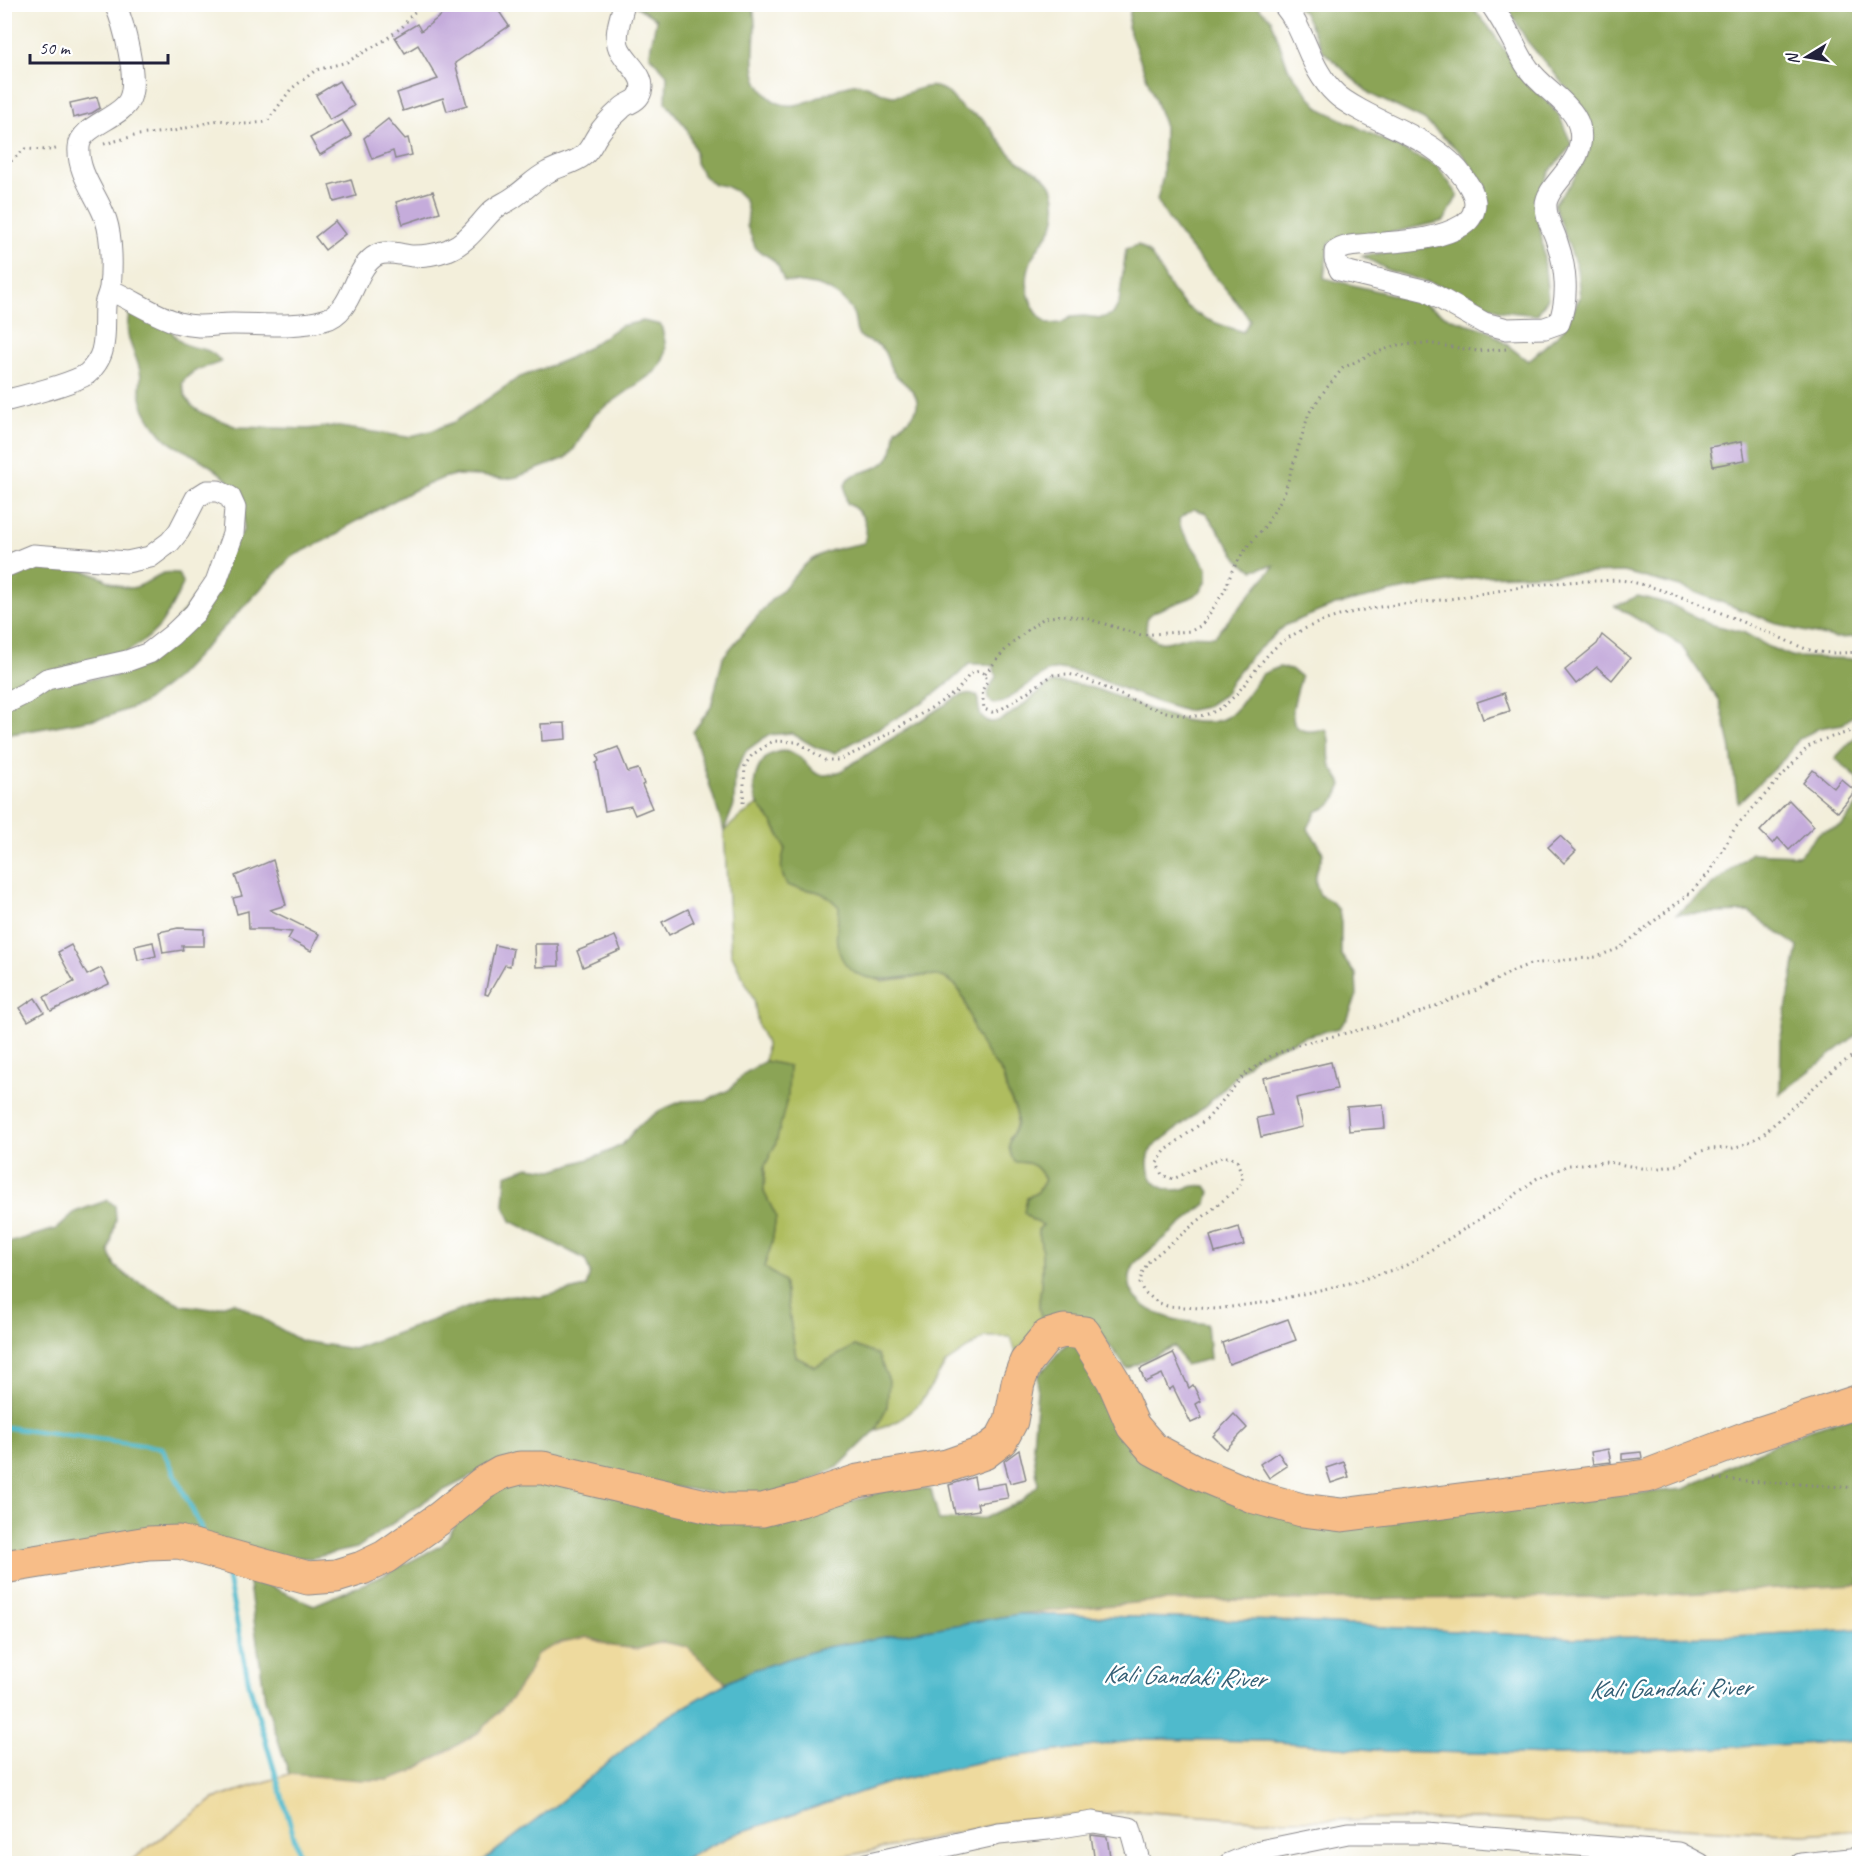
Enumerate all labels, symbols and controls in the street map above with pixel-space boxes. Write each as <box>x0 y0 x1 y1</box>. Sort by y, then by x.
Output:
scale bar <box>30 27 168 65</box>
north arrow <box>1777 27 1837 87</box>
text: 50 m <box>39 37 72 59</box>
text: N <box>1782 50 1804 66</box>
water label: Kali Gandaki River <box>1103 1657 1270 1695</box>
water label: Kali Gandaki River <box>1589 1670 1756 1706</box>

